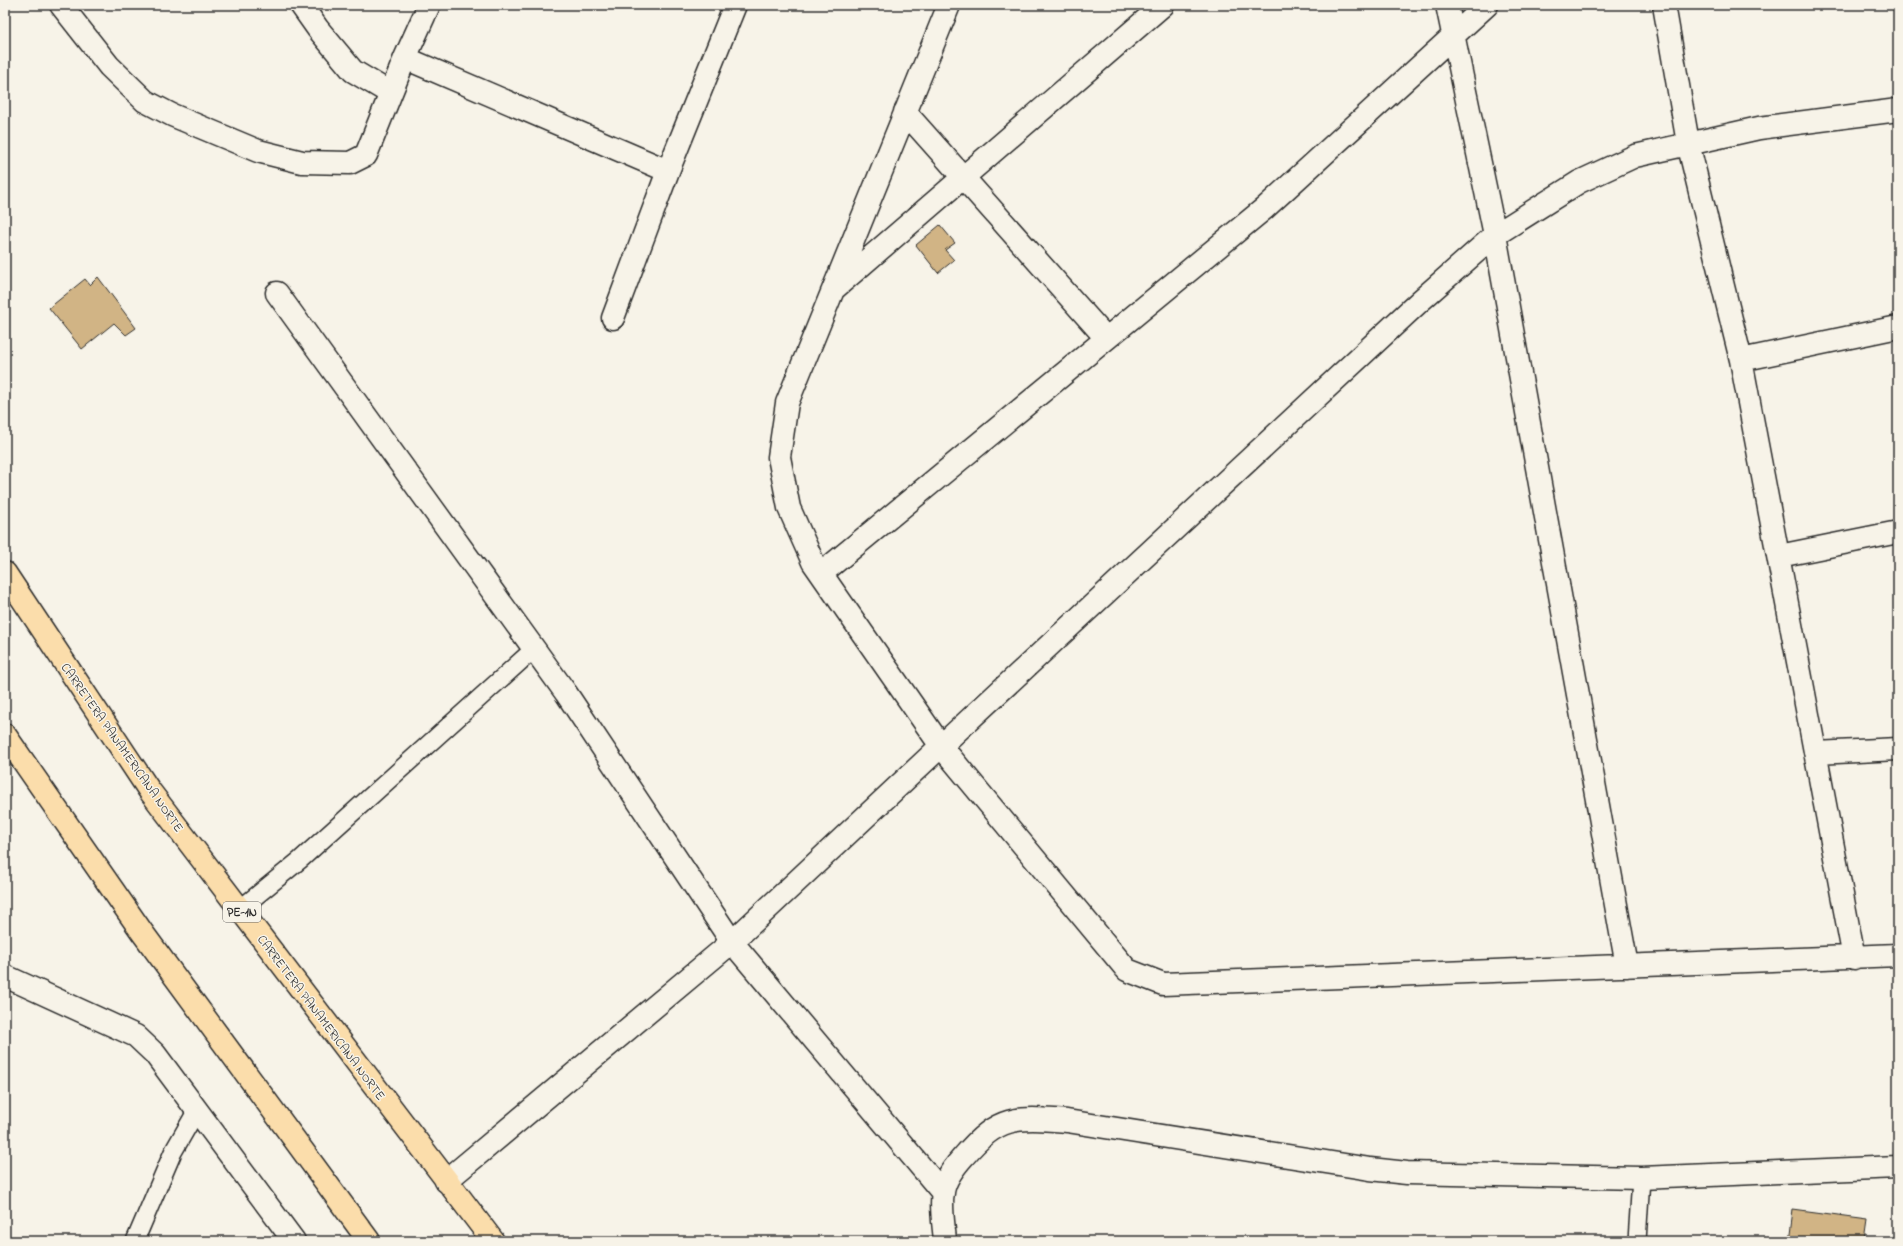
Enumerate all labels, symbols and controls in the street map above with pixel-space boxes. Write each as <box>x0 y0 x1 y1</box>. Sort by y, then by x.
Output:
street label: CARRETERA PANAMERICANA NORTE <box>56 659 188 837</box>
road number: PE-1N <box>223 902 261 922</box>
street label: CARRETERA PANAMERICANA NORTE <box>252 931 390 1105</box>

